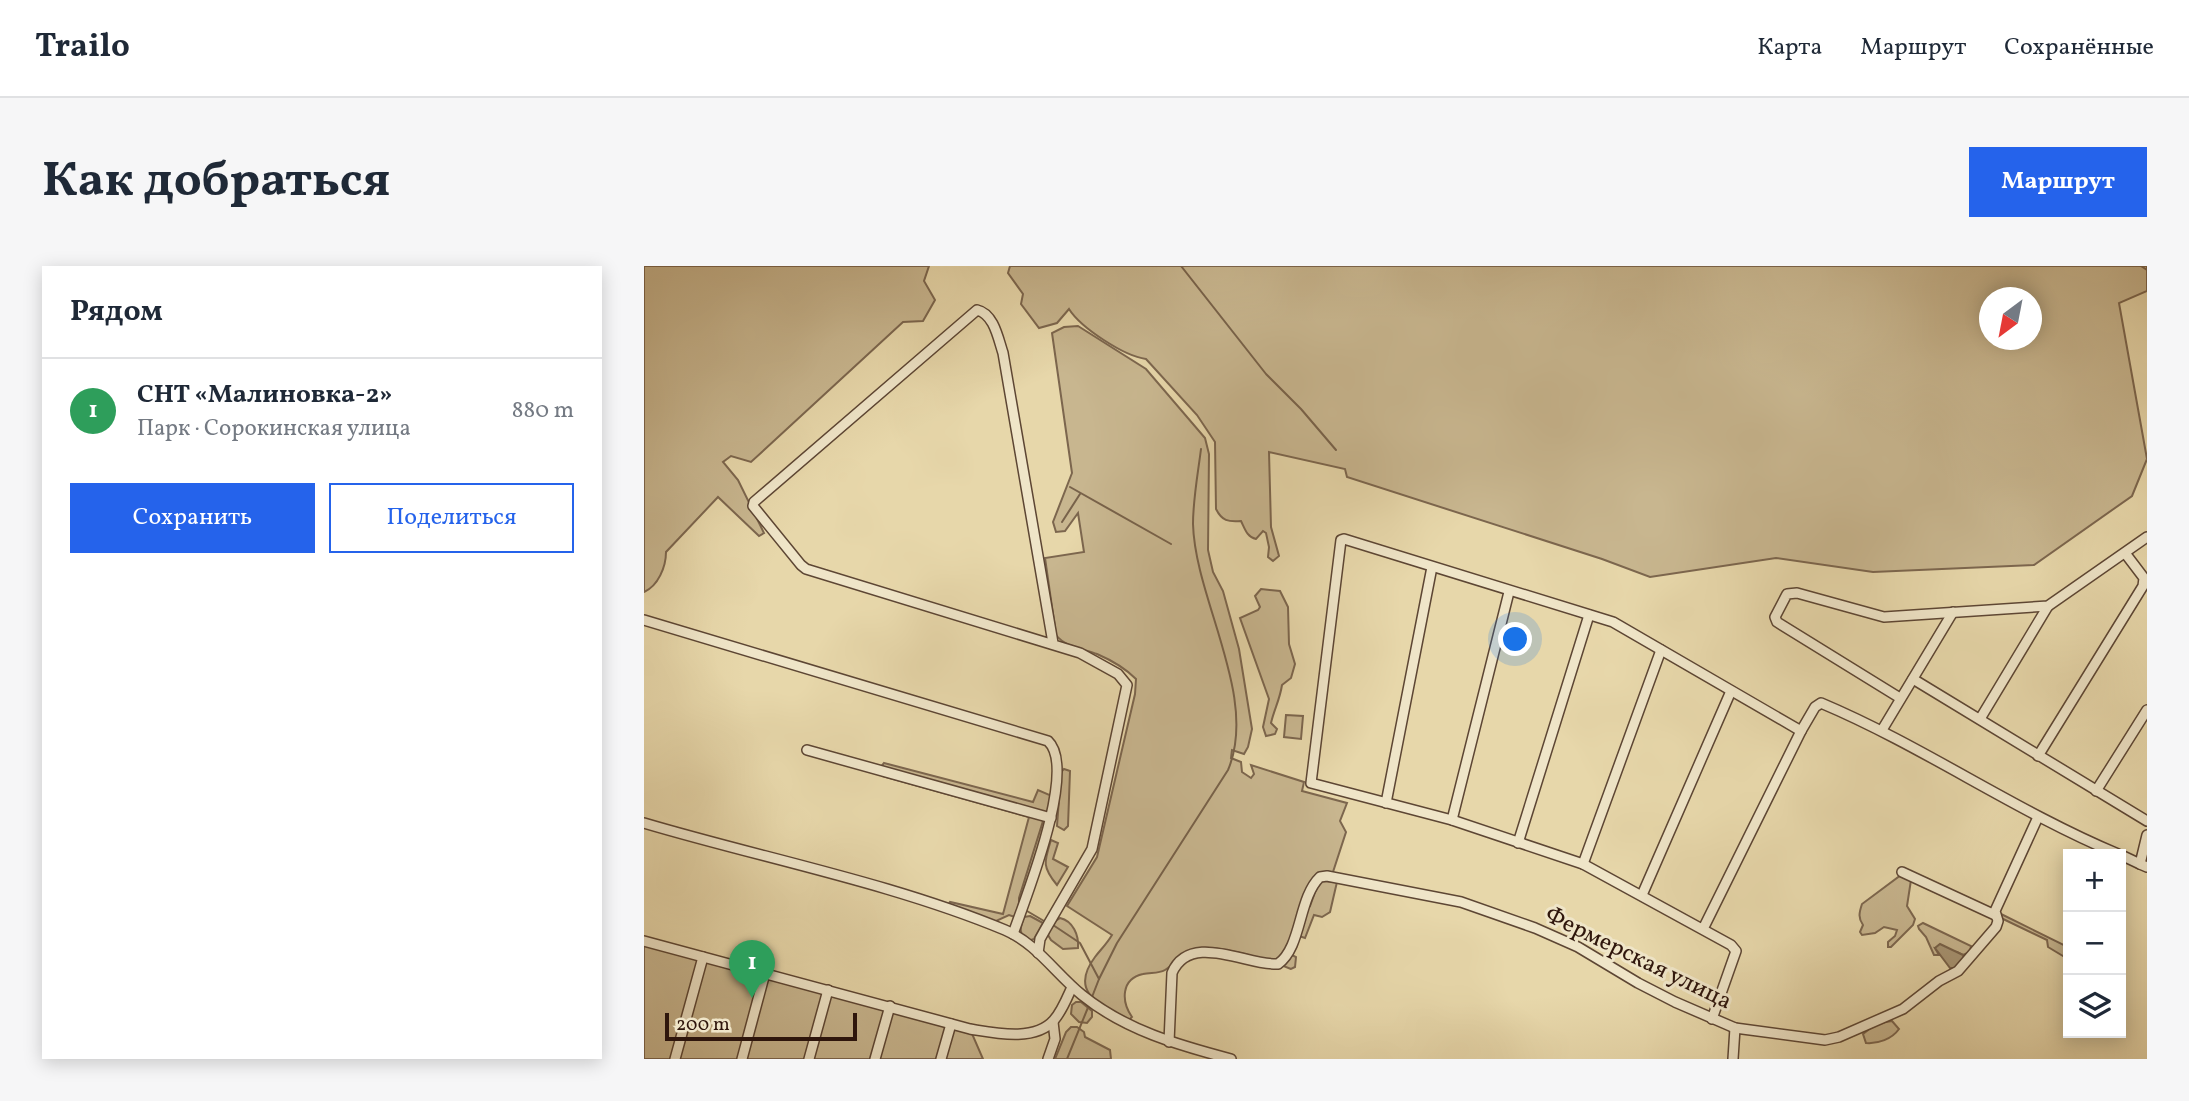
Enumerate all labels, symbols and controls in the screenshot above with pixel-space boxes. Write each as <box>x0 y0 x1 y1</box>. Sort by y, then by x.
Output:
text: Trailo <box>35 25 130 71</box>
text: Карта <box>1757 31 1822 65</box>
text: Маршрут <box>1860 31 1966 65</box>
text: Сохранённые <box>2004 31 2154 65</box>
button: Маршрут <box>1969 147 2147 217</box>
text: Как добраться <box>42 148 390 217</box>
north arrow <box>1979 287 2042 350</box>
text: Рядом <box>70 291 163 333</box>
text: СНТ «Малиновка-2» <box>137 377 393 413</box>
text: 1 <box>88 395 98 427</box>
text: 880 m <box>512 395 574 427</box>
text: Парк · Сорокинская улица <box>137 413 411 445</box>
button: Сохранить <box>70 483 315 553</box>
button: Поделиться <box>329 483 574 553</box>
your location <box>1498 622 1532 656</box>
map controls <box>2063 849 2126 1038</box>
button: + <box>2063 849 2126 912</box>
street label: Фермерская улица <box>1539 899 1737 1019</box>
button: − <box>2063 912 2126 975</box>
pin: 1 <box>729 940 775 998</box>
button: layers <box>2063 975 2126 1038</box>
scale bar <box>665 1010 858 1042</box>
text: 200 m <box>676 1012 730 1038</box>

